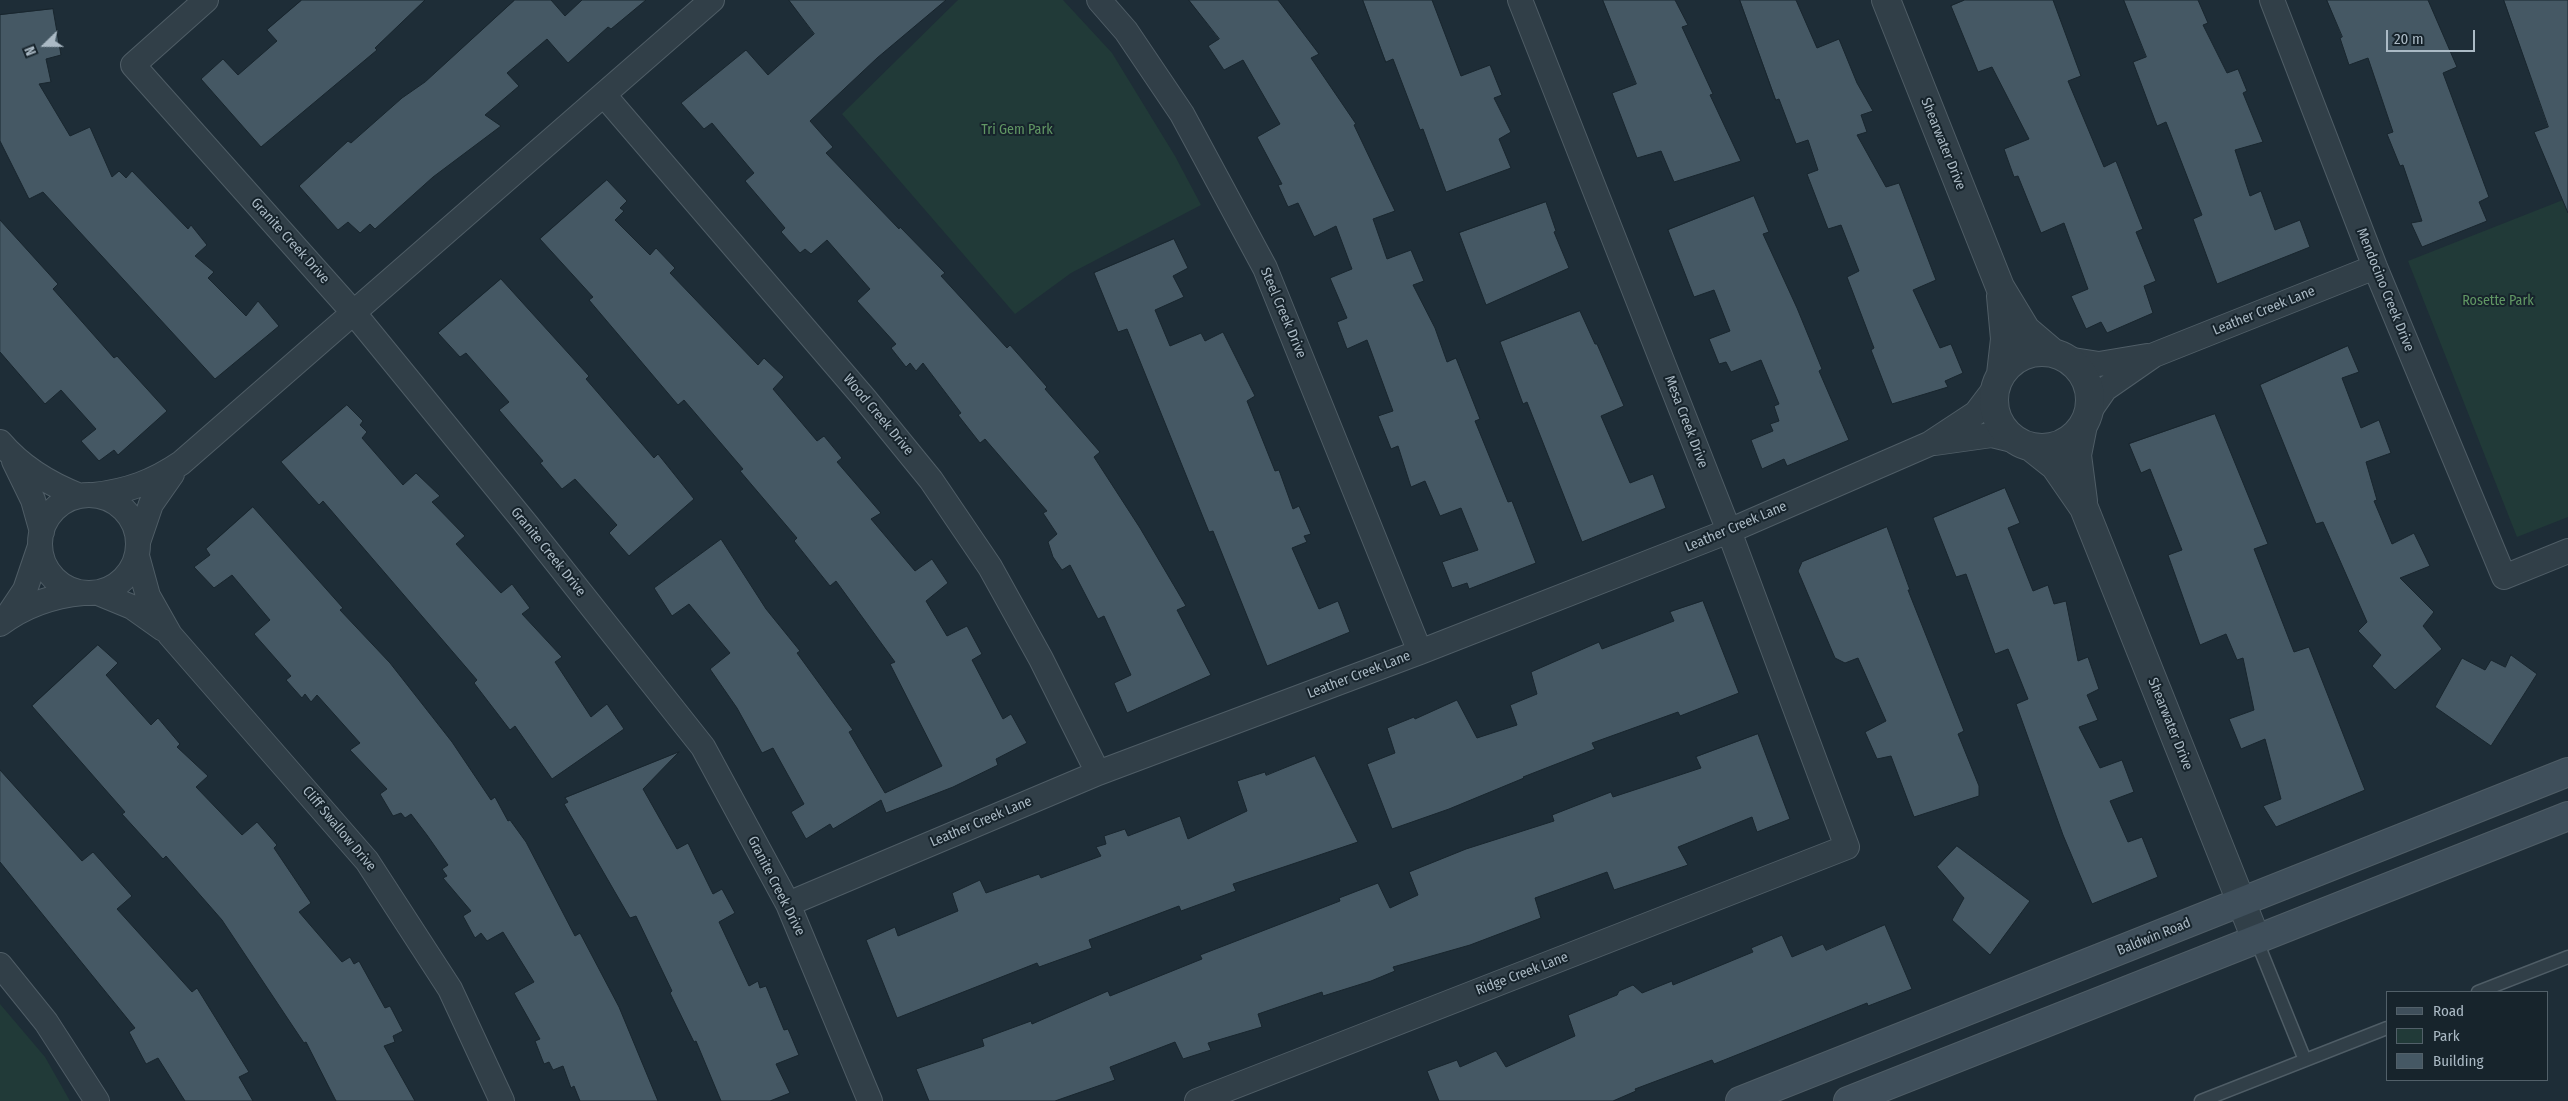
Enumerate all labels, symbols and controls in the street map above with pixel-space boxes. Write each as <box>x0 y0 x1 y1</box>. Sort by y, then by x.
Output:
north arrow <box>20 20 70 70</box>
scale bar <box>2388 20 2477 52</box>
text: 20 m <box>2394 30 2424 48</box>
text: N <box>21 44 40 58</box>
street label: Shearwater Drive <box>1917 96 1969 192</box>
park label: Tri Gem Park <box>981 122 1053 138</box>
street label: Granite Creek Drive <box>247 195 333 287</box>
street label: Mendocino Creek Drive <box>2353 226 2417 354</box>
street label: Steel Creek Drive <box>1256 265 1310 361</box>
street label: Leather Creek Lane <box>2210 283 2318 339</box>
park label: Rosette Park <box>2462 293 2534 309</box>
street label: Wood Creek Drive <box>839 371 917 459</box>
street label: Mesa Creek Drive <box>1661 373 1711 471</box>
street label: Leather Creek Lane <box>1683 498 1789 556</box>
street label: Granite Creek Drive <box>507 504 589 600</box>
street label: Leather Creek Lane <box>1305 648 1413 702</box>
street label: Shearwater Drive <box>2144 676 2196 772</box>
street label: Cliff Swallow Drive <box>299 783 379 875</box>
street label: Leather Creek Lane <box>928 793 1034 851</box>
street label: Granite Creek Drive <box>744 833 808 939</box>
street label: Baldwin Road <box>2115 915 2193 959</box>
street label: Ridge Creek Lane <box>1473 949 1571 999</box>
legend <box>2386 991 2548 1081</box>
text: Road <box>2433 1002 2464 1020</box>
text: Park <box>2433 1027 2460 1045</box>
text: Building <box>2433 1052 2484 1070</box>

